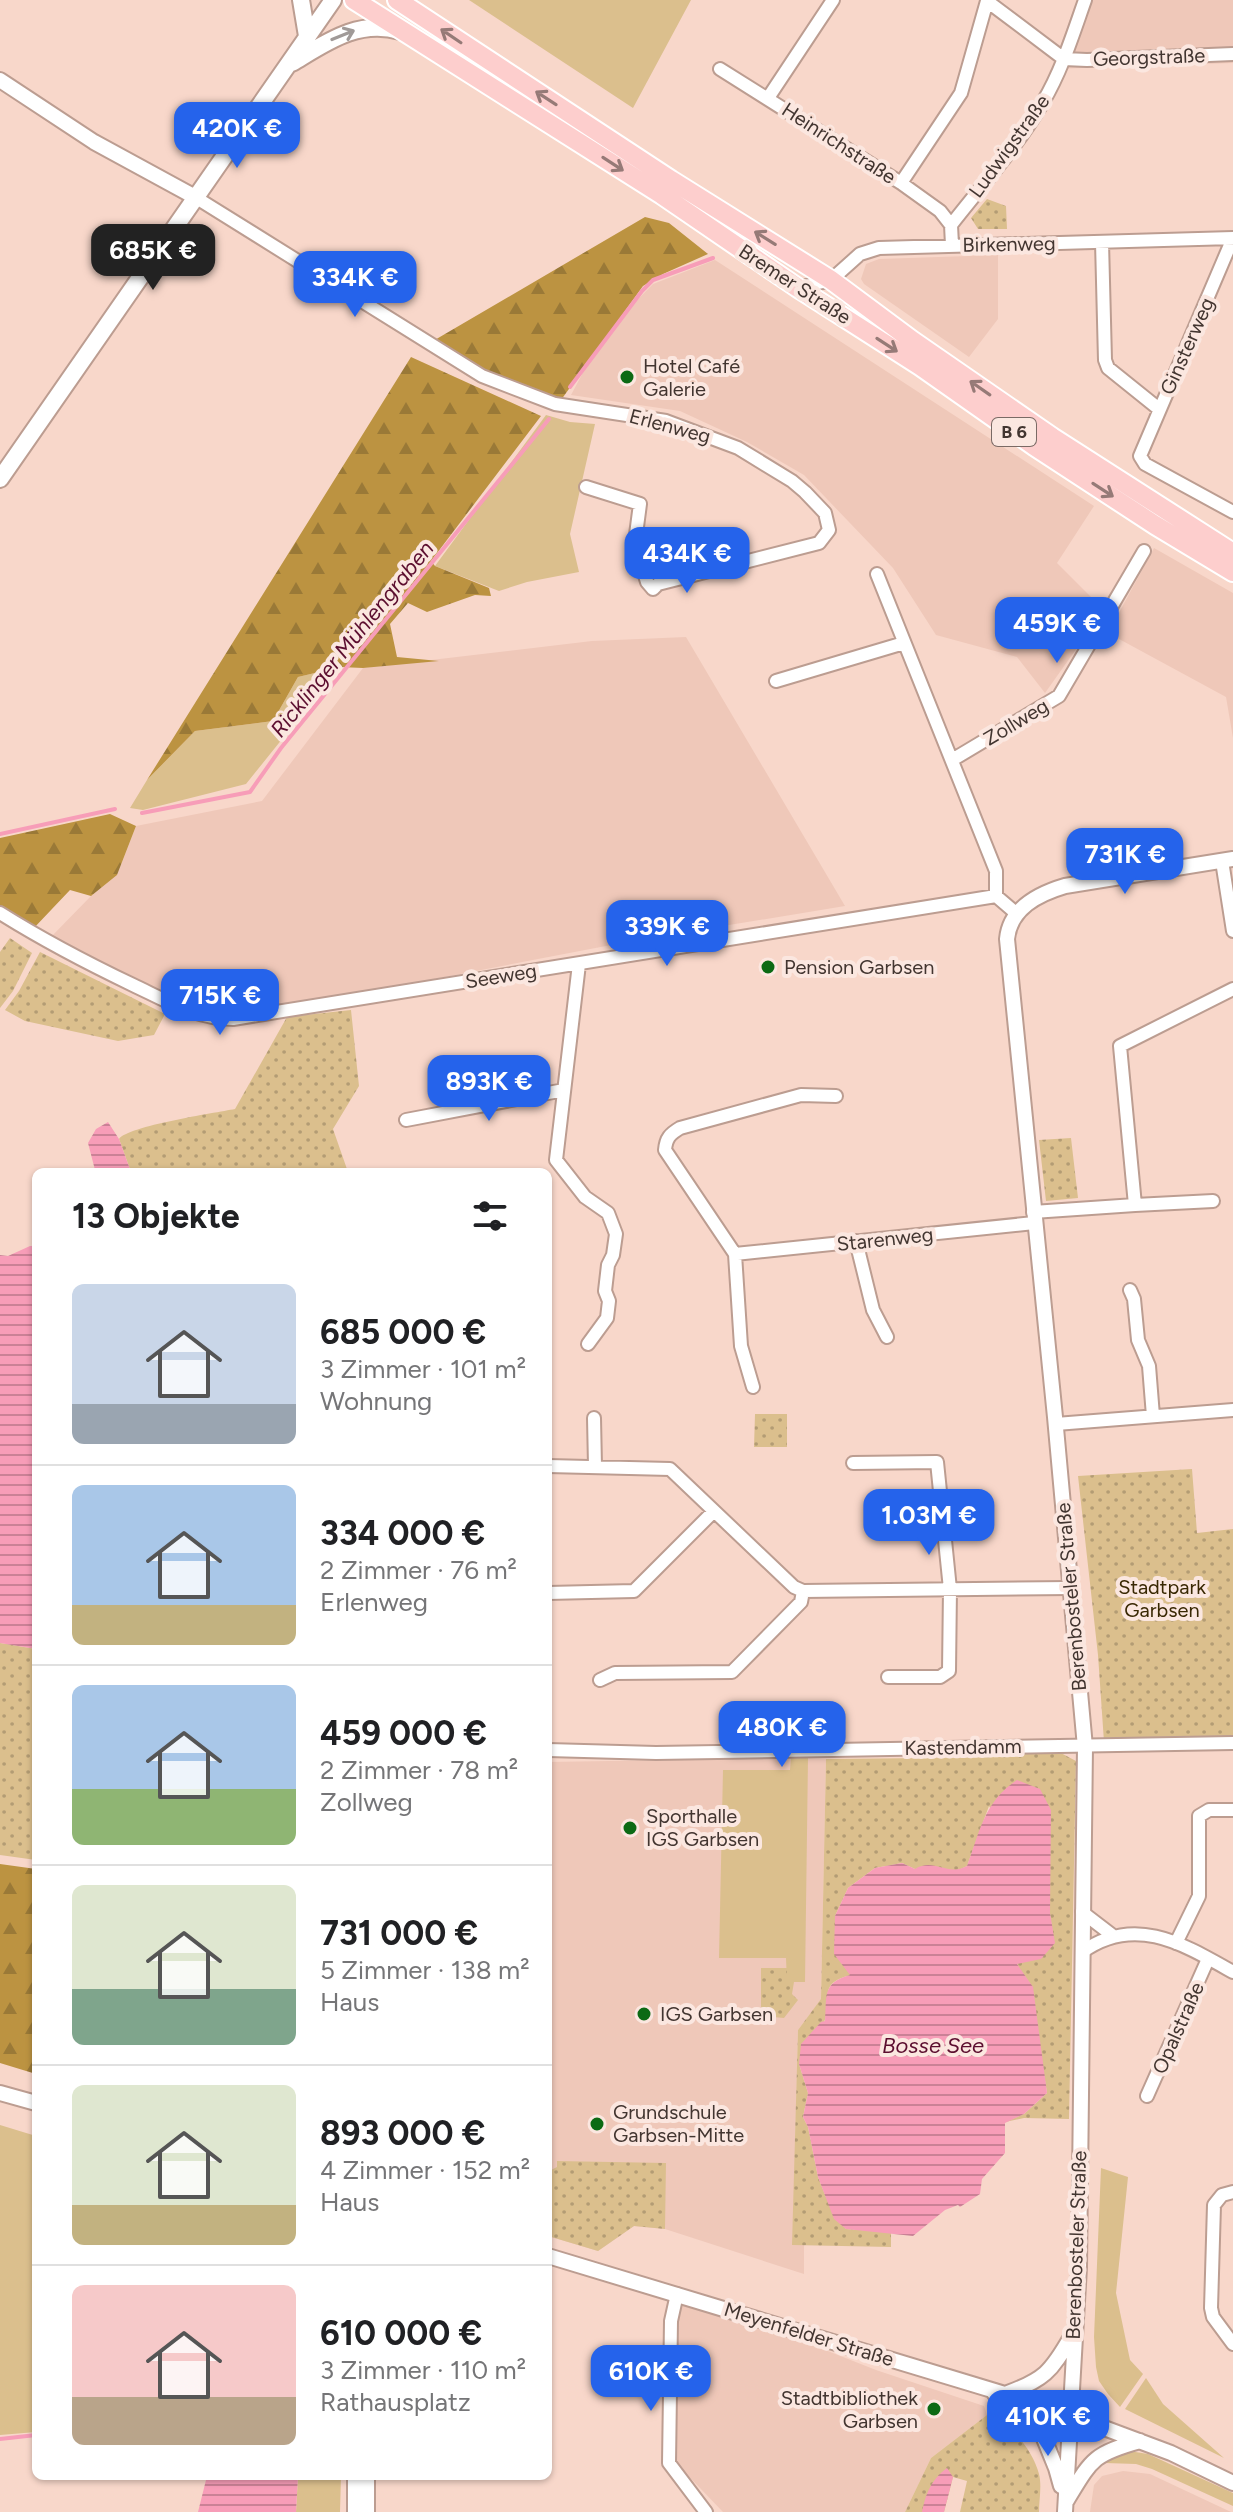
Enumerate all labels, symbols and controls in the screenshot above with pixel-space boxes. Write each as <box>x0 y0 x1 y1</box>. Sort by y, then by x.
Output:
one-way arrow <box>330 26 355 41</box>
one-way arrow <box>441 28 463 44</box>
street label: Georgstraße <box>1092 43 1206 71</box>
one-way arrow <box>535 90 558 106</box>
street label: Ludwigstraße <box>964 90 1054 202</box>
street label: Heinrichstraße <box>777 97 901 189</box>
pin: 420K € <box>172 102 302 170</box>
text: 420K € <box>192 112 282 144</box>
one-way arrow <box>601 156 624 172</box>
pin: 685K € <box>88 224 218 292</box>
one-way arrow <box>754 229 777 245</box>
street label: Birkenweg <box>962 231 1056 257</box>
text: 685K € <box>109 234 197 266</box>
street label: Bremer Straße <box>735 239 856 329</box>
pin: 334K € <box>290 251 420 319</box>
text: 334K € <box>312 261 398 293</box>
street label: Ginsterweg <box>1155 294 1219 398</box>
one-way arrow <box>876 336 898 353</box>
place label: Hotel Café Galerie <box>643 354 740 401</box>
marker: Hotel Café Galerie <box>618 368 636 386</box>
one-way arrow <box>970 380 992 396</box>
street label: Erlenweg <box>627 404 713 448</box>
road number: B 6 <box>992 418 1036 446</box>
one-way arrow <box>1091 482 1113 499</box>
pin: 434K € <box>622 527 752 595</box>
water label: Ricklinger Mühlengraben <box>265 535 439 743</box>
text: 434K € <box>643 537 731 569</box>
pin: 459K € <box>992 597 1122 665</box>
text: 459K € <box>1013 607 1101 639</box>
street label: Zollweg <box>979 693 1053 751</box>
pin: 731K € <box>1060 828 1190 896</box>
text: 731K € <box>1084 838 1166 870</box>
pin: 339K € <box>602 900 732 968</box>
text: 339K € <box>624 910 710 942</box>
place label: Pension Garbsen <box>784 955 934 979</box>
marker: Pension Garbsen <box>759 958 777 976</box>
street label: Seeweg <box>464 959 538 993</box>
pin: 715K € <box>155 969 285 1037</box>
text: 715K € <box>179 979 261 1011</box>
pin: 893K € <box>424 1055 554 1123</box>
text: 893K € <box>445 1065 533 1097</box>
icon: filters <box>468 1194 512 1238</box>
text: 13 Objekte <box>72 1196 240 1237</box>
street label: Starenweg <box>836 1222 934 1256</box>
text: 685 000 € <box>320 1312 486 1353</box>
icon: home <box>136 1316 232 1412</box>
text: 3 Zimmer · 101 m² <box>320 1353 526 1385</box>
text: Wohnung <box>320 1385 432 1417</box>
pin: 1.03M € <box>855 1489 1003 1557</box>
text: 1.03M € <box>881 1499 977 1531</box>
street label: Berenbosteler Straße <box>1051 1502 1091 1692</box>
text: 334 000 € <box>320 1513 485 1554</box>
icon: home <box>136 1517 232 1613</box>
text: 2 Zimmer · 76 m² <box>320 1554 517 1586</box>
park label: Stadtpark Garbsen <box>1118 1575 1206 1622</box>
text: Erlenweg <box>320 1586 428 1618</box>
pin: 480K € <box>717 1701 847 1769</box>
text: 480K € <box>737 1711 827 1743</box>
text: 459 000 € <box>320 1713 487 1754</box>
icon: home <box>136 1717 232 1813</box>
street label: Kastendamm <box>904 1734 1022 1760</box>
text: 2 Zimmer · 78 m² <box>320 1754 518 1786</box>
text: Zollweg <box>320 1786 413 1818</box>
place label: Sporthalle IGS Garbsen <box>646 1804 759 1851</box>
marker: Sporthalle IGS Garbsen <box>621 1819 639 1837</box>
text: 731 000 € <box>320 1913 478 1954</box>
icon: home <box>136 1917 232 2013</box>
text: 5 Zimmer · 138 m² <box>320 1954 530 1986</box>
street label: Opalstraße <box>1147 1978 1209 2078</box>
text: Haus <box>320 1986 379 2018</box>
place label: IGS Garbsen <box>660 2002 773 2026</box>
marker: IGS Garbsen <box>635 2005 653 2023</box>
water label: Bosse See <box>882 2032 984 2059</box>
place label: Grundschule Garbsen-Mitte <box>613 2100 744 2147</box>
text: 893 000 € <box>320 2113 485 2154</box>
marker: Grundschule Garbsen-Mitte <box>588 2115 606 2133</box>
icon: home <box>136 2117 232 2213</box>
street label: Berenbosteler Straße <box>1061 2150 1091 2340</box>
text: 4 Zimmer · 152 m² <box>320 2154 530 2186</box>
text: Haus <box>320 2186 379 2218</box>
street label: Meyenfelder Straße <box>721 2297 897 2371</box>
text: 610 000 € <box>320 2313 482 2354</box>
icon: home <box>136 2317 232 2413</box>
pin: 610K € <box>586 2345 716 2413</box>
text: 3 Zimmer · 110 m² <box>320 2354 526 2386</box>
text: 610K € <box>609 2355 693 2387</box>
text: Rathausplatz <box>320 2386 471 2418</box>
place label: Stadtbibliothek Garbsen <box>781 2386 918 2433</box>
pin: 410K € <box>983 2390 1113 2458</box>
marker: Stadtbibliothek Garbsen <box>925 2400 943 2418</box>
text: 410K € <box>1005 2400 1091 2432</box>

